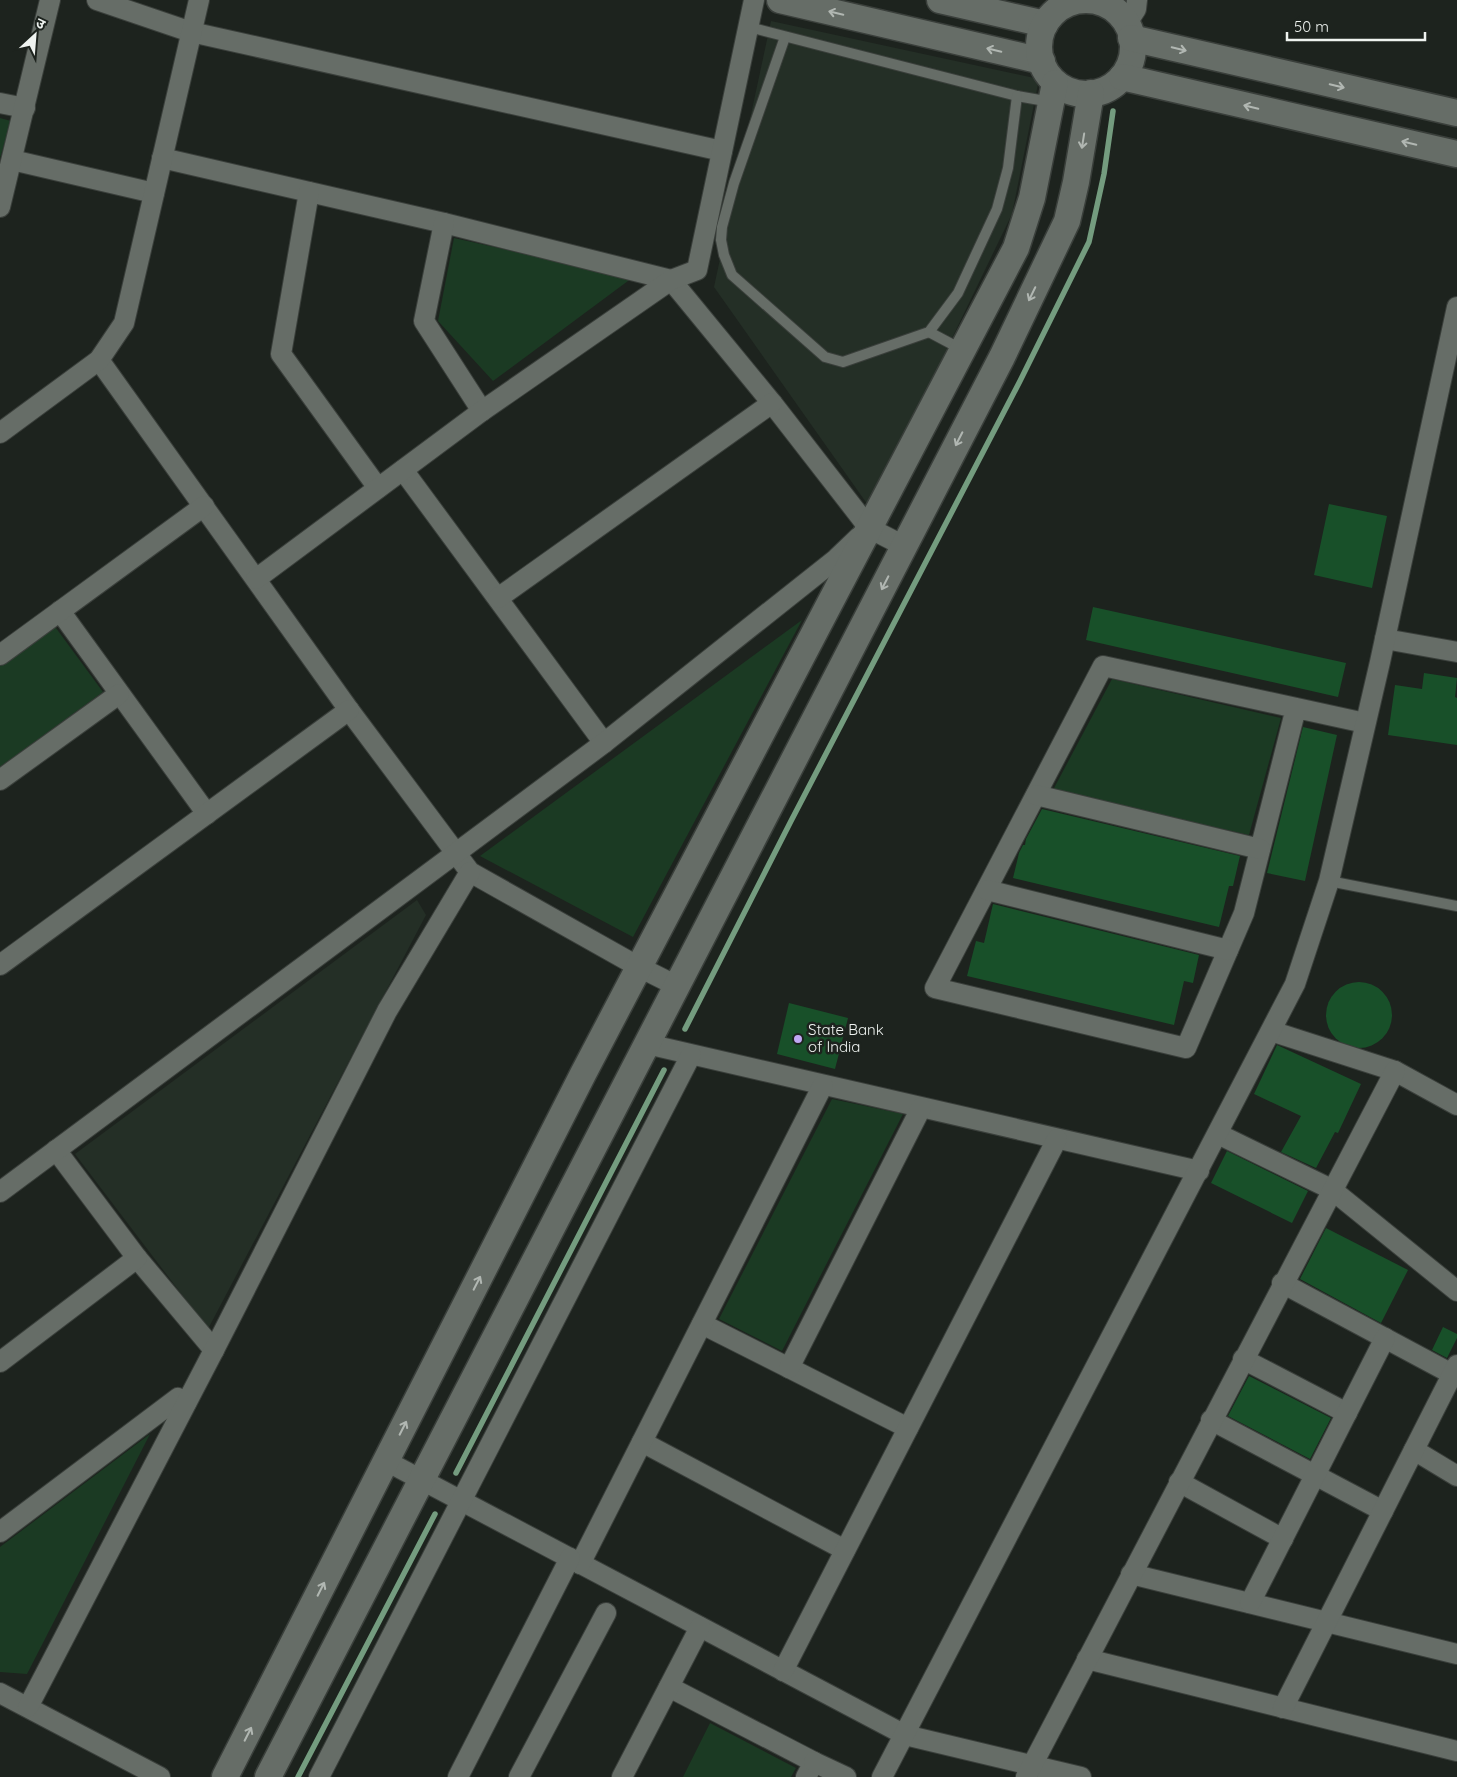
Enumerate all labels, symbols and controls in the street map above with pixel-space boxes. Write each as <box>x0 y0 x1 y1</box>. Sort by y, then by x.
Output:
one-way arrow <box>828 8 844 17</box>
north arrow <box>10 10 60 60</box>
scale bar <box>1287 10 1424 42</box>
text: उ <box>33 13 49 34</box>
text: 50 m <box>1294 17 1329 36</box>
one-way arrow <box>987 45 1003 54</box>
one-way arrow <box>1170 45 1186 54</box>
one-way arrow <box>1329 82 1345 91</box>
one-way arrow <box>1243 102 1259 111</box>
one-way arrow <box>1077 132 1087 148</box>
one-way arrow <box>1402 138 1418 147</box>
one-way arrow <box>1027 286 1037 301</box>
one-way arrow <box>954 431 963 446</box>
one-way arrow <box>880 576 890 591</box>
place label: State Bank of India <box>808 1020 884 1056</box>
marker: State Bank of India <box>792 1033 804 1045</box>
one-way arrow <box>472 1276 482 1291</box>
one-way arrow <box>398 1421 408 1436</box>
one-way arrow <box>317 1582 326 1597</box>
one-way arrow <box>243 1726 253 1741</box>

